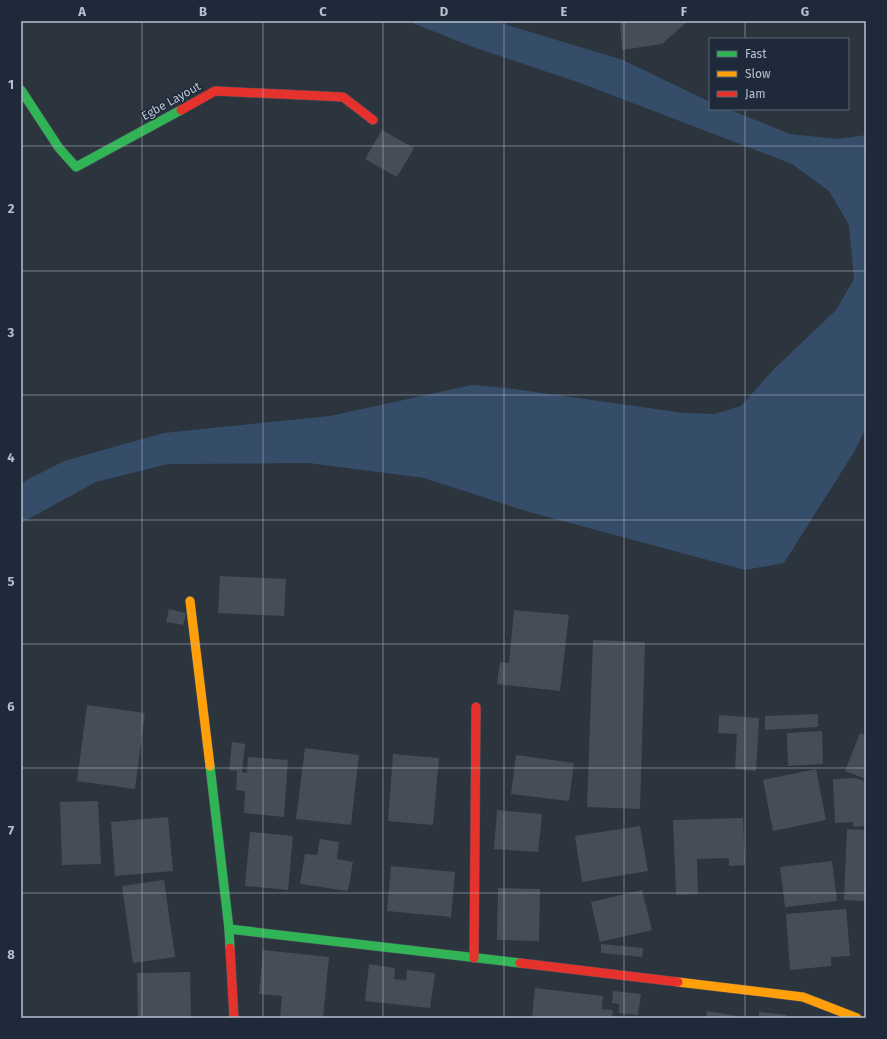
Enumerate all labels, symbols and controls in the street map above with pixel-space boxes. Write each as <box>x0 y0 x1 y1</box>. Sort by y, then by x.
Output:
text: A <box>77 4 86 19</box>
text: B <box>199 4 207 19</box>
text: C <box>319 4 327 19</box>
text: D <box>440 4 449 19</box>
text: E <box>561 4 568 19</box>
text: F <box>681 4 688 19</box>
text: G <box>801 4 809 19</box>
legend <box>709 38 849 110</box>
text: Fast <box>745 47 767 61</box>
text: Slow <box>745 67 771 81</box>
text: 1 <box>8 77 14 92</box>
street label: Egbe Layout <box>139 79 204 123</box>
text: Jam <box>745 87 765 101</box>
text: 2 <box>8 201 15 216</box>
text: 3 <box>7 325 15 340</box>
text: 4 <box>7 450 15 465</box>
text: 5 <box>8 574 15 589</box>
text: 6 <box>7 699 15 714</box>
text: 7 <box>8 823 14 838</box>
text: 8 <box>7 947 15 962</box>

